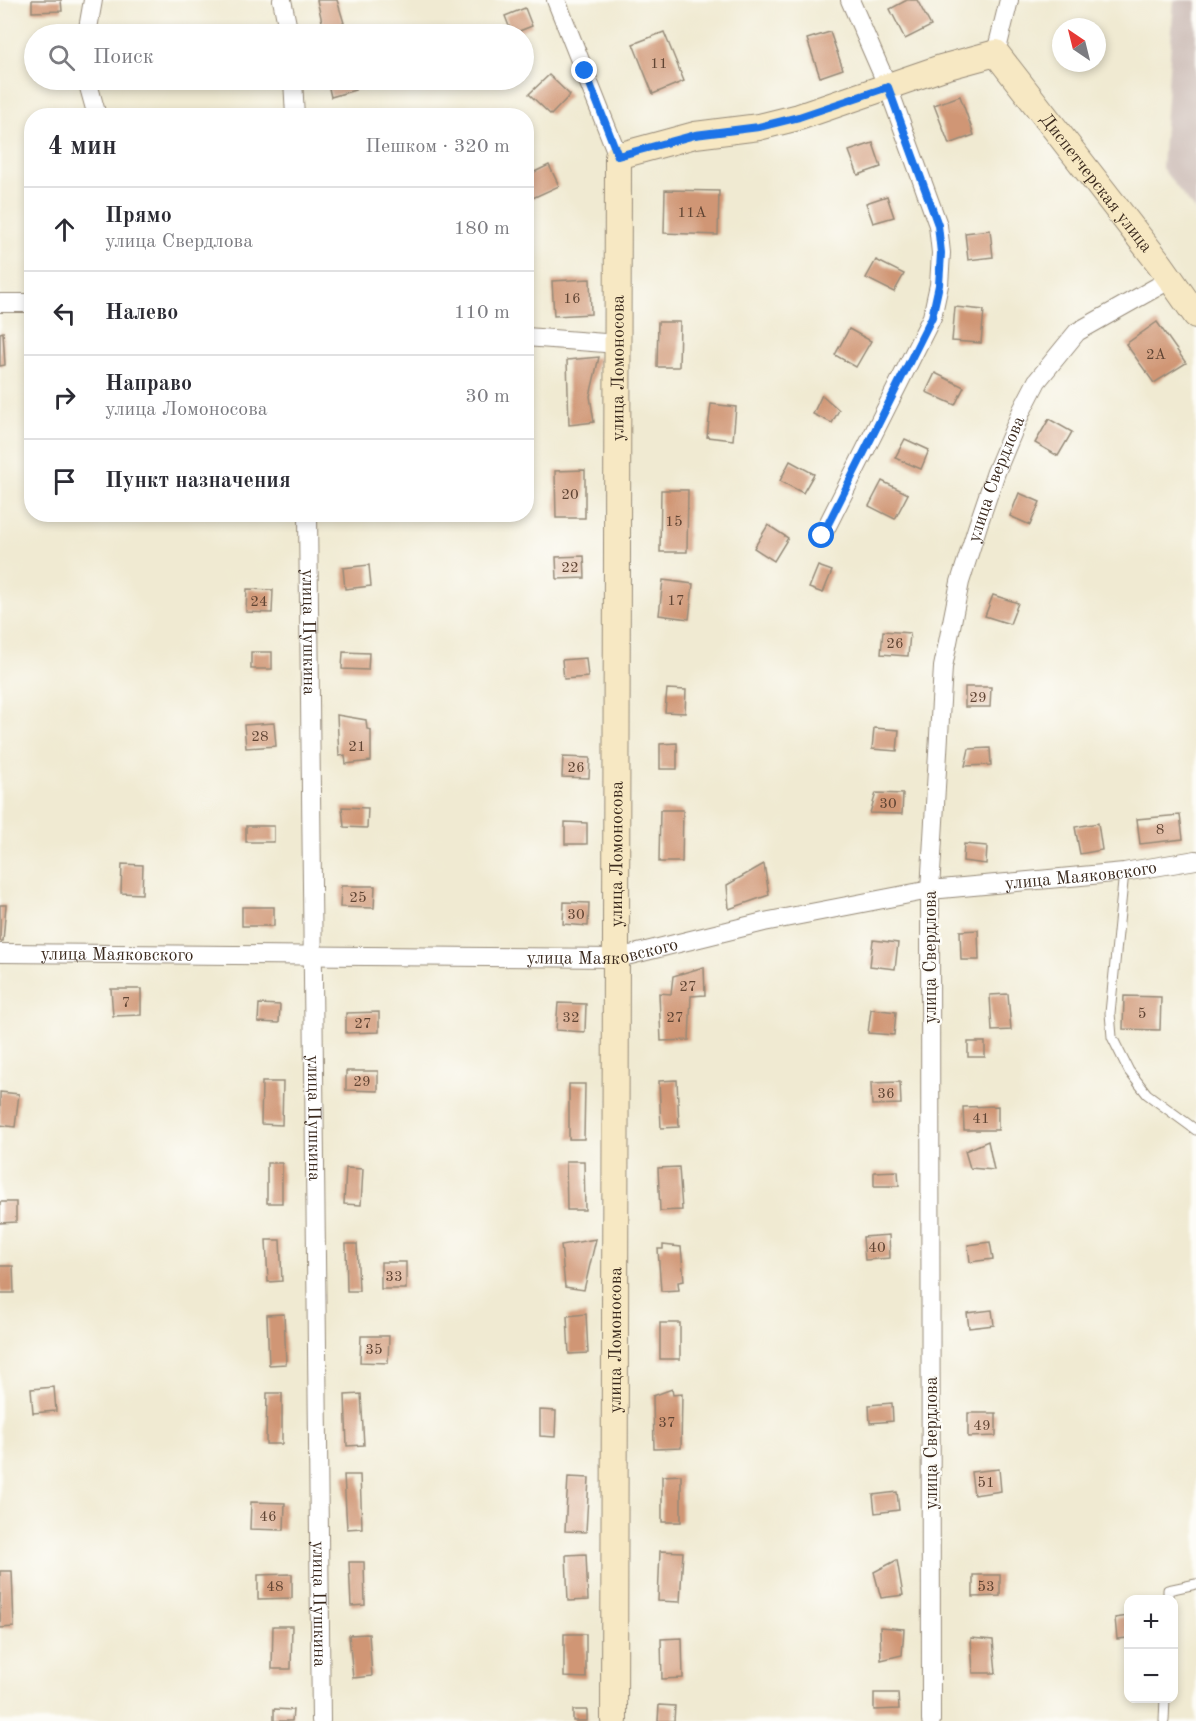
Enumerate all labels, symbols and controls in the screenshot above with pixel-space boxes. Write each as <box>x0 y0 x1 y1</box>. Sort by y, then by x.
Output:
north arrow <box>1052 18 1106 72</box>
search box <box>24 24 534 90</box>
icon: search <box>45 41 78 74</box>
text: Поиск <box>93 46 154 68</box>
route end <box>571 57 597 83</box>
house number: 11 <box>650 57 668 72</box>
street label: Диспетчерская улица <box>1037 110 1155 256</box>
text: 4 мин <box>48 134 117 160</box>
text: Пешком · 320 m <box>365 137 510 157</box>
text: Прямо <box>105 205 172 227</box>
house number: 11А <box>678 206 707 221</box>
icon: ahead <box>48 213 81 246</box>
text: 180 m <box>454 219 510 239</box>
text: улица Свердлова <box>105 232 253 252</box>
house number: 16 <box>563 292 581 307</box>
street label: улица Ломоносова <box>609 295 628 441</box>
icon: left <box>48 297 81 330</box>
text: Налево <box>105 302 178 324</box>
text: 110 m <box>454 303 510 323</box>
house number: 2А <box>1146 348 1167 363</box>
text: Направо <box>105 373 192 395</box>
icon: right <box>48 381 81 414</box>
text: 30 m <box>465 387 510 407</box>
text: улица Ломоносова <box>105 400 268 420</box>
street label: улица Свердлова <box>965 414 1028 545</box>
icon: arrive <box>48 465 81 498</box>
text: Пункт назначения <box>105 470 291 492</box>
house number: 20 <box>561 488 579 503</box>
house number: 15 <box>665 515 683 530</box>
route start <box>808 522 834 548</box>
house number: 22 <box>561 561 579 576</box>
street label: улица Пушкина <box>299 569 318 695</box>
house number: 17 <box>667 594 685 609</box>
house number: 24 <box>250 595 268 610</box>
house number: 26 <box>886 637 904 652</box>
house number: 29 <box>969 691 987 706</box>
house number: 28 <box>251 730 269 745</box>
house number: 21 <box>348 740 366 755</box>
house number: 26 <box>567 761 585 776</box>
street label: улица Ломоносова <box>608 781 626 927</box>
house number: 30 <box>879 797 897 812</box>
house number: 8 <box>1156 823 1164 838</box>
street label: улица Маяковского <box>1004 859 1158 893</box>
street label: улица Свердлова <box>922 890 940 1024</box>
house number: 25 <box>349 891 367 906</box>
house number: 30 <box>567 908 585 923</box>
street label: улица Маяковского <box>526 936 680 968</box>
street label: улица Маяковского <box>40 945 194 965</box>
house number: 27 <box>679 980 697 995</box>
house number: 7 <box>122 996 130 1011</box>
house number: 5 <box>1138 1007 1146 1022</box>
house number: 32 <box>562 1011 580 1026</box>
house number: 27 <box>666 1011 684 1026</box>
house number: 27 <box>354 1017 372 1032</box>
street label: улица Пушкина <box>304 1055 323 1181</box>
house number: 29 <box>353 1075 371 1090</box>
house number: 36 <box>877 1087 895 1102</box>
house number: 41 <box>972 1112 990 1127</box>
house number: 40 <box>868 1241 886 1256</box>
street label: улица Ломоносова <box>607 1267 625 1413</box>
house number: 33 <box>385 1270 403 1285</box>
house number: 35 <box>365 1343 383 1358</box>
street label: улица Свердлова <box>923 1376 941 1510</box>
house number: 37 <box>658 1416 676 1431</box>
house number: 49 <box>973 1419 991 1434</box>
house number: 51 <box>977 1476 995 1491</box>
house number: 46 <box>259 1510 277 1525</box>
street label: улица Пушкина <box>309 1541 328 1667</box>
house number: 48 <box>266 1580 284 1595</box>
house number: 53 <box>977 1580 995 1595</box>
map controls <box>1124 1595 1178 1703</box>
button: + <box>1124 1595 1178 1649</box>
button: − <box>1124 1649 1178 1703</box>

